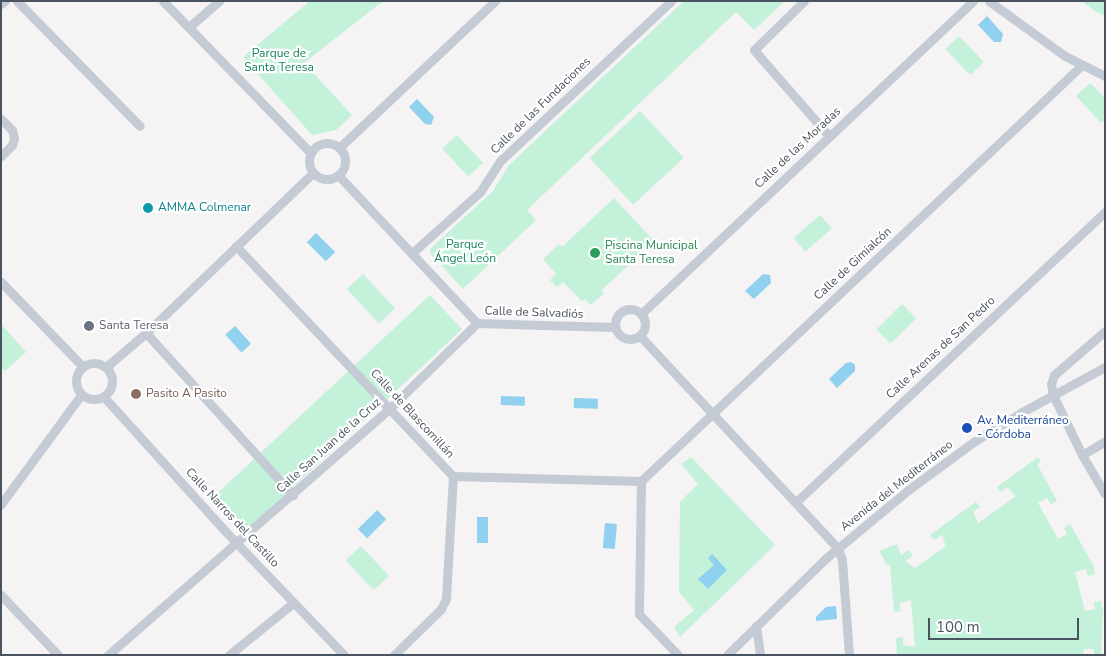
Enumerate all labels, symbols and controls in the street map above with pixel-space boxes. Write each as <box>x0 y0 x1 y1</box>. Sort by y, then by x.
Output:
park label: Parque de Santa Teresa <box>244 47 314 75</box>
street label: Calle de las Fundaciones <box>488 55 594 157</box>
street label: Calle de las Moradas <box>752 104 844 192</box>
place label: AMMA Colmenar <box>158 201 251 215</box>
marker: AMMA Colmenar <box>142 202 154 214</box>
street label: Calle de Gimialcón <box>811 224 895 304</box>
park label: Parque Ángel León <box>434 238 496 266</box>
place label: Piscina Municipal Santa Teresa <box>605 239 698 267</box>
marker: Piscina Municipal Santa Teresa <box>589 247 601 259</box>
street label: Calle Arenas de San Pedro <box>883 294 999 402</box>
street label: Calle de Salvadiós <box>484 304 584 322</box>
place label: Santa Teresa <box>99 319 169 333</box>
marker: Santa Teresa <box>83 320 95 332</box>
street label: Calle de Blascomillán <box>367 367 457 461</box>
place label: Pasito A Pasito <box>146 387 227 401</box>
marker: Pasito A Pasito <box>130 388 142 400</box>
street label: Calle San Juan de la Cruz <box>274 395 384 497</box>
place label: Av. Mediterráneo - Córdoba <box>977 414 1069 442</box>
marker: Av. Mediterráneo - Córdoba <box>961 422 973 434</box>
street label: Avenida del Mediterráneo <box>838 438 956 534</box>
street label: Calle Narros del Castillo <box>182 465 282 571</box>
scale bar <box>931 608 1082 640</box>
text: 100 m <box>936 617 980 637</box>

